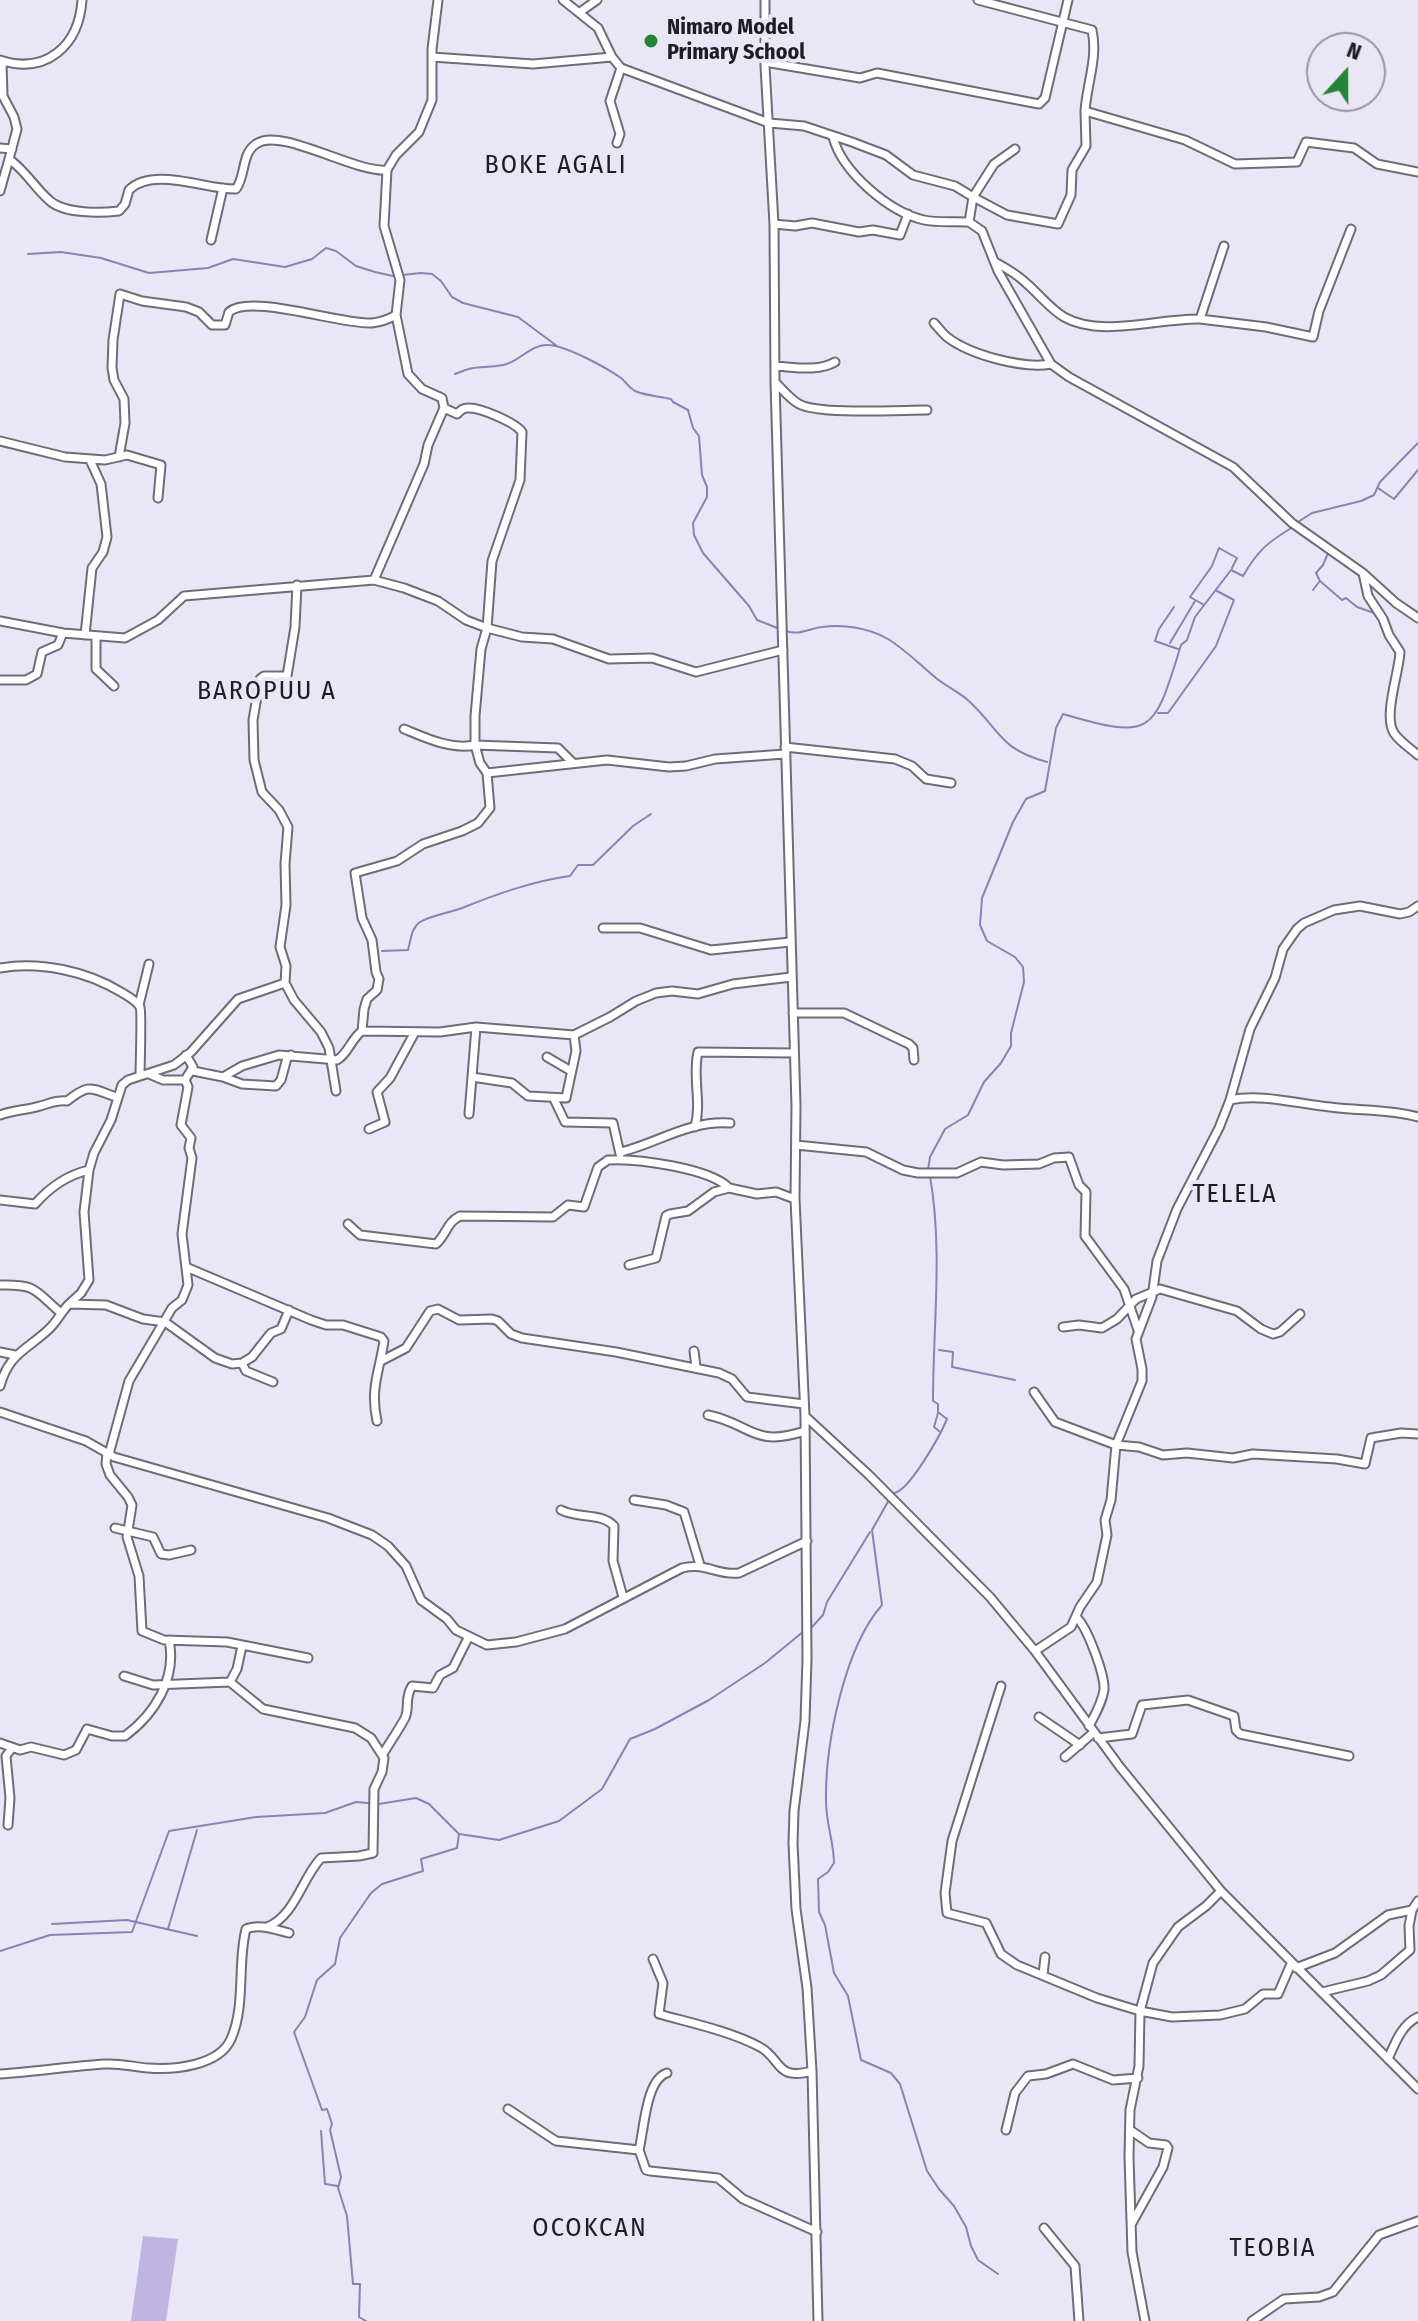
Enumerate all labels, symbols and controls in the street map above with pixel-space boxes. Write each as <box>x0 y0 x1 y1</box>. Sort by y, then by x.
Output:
place label: Nimaro Model Primary School <box>667 15 805 66</box>
marker: Nimaro Model Primary School <box>642 32 660 50</box>
north arrow <box>1306 32 1386 112</box>
text: N <box>1343 36 1365 66</box>
district label: BOKE AGALI <box>485 150 627 182</box>
district label: BAROPUU A <box>197 676 337 708</box>
district label: TELELA <box>1192 1179 1278 1211</box>
district label: OCOKCAN <box>532 2213 648 2245</box>
district label: TEOBIA <box>1230 2233 1316 2265</box>

